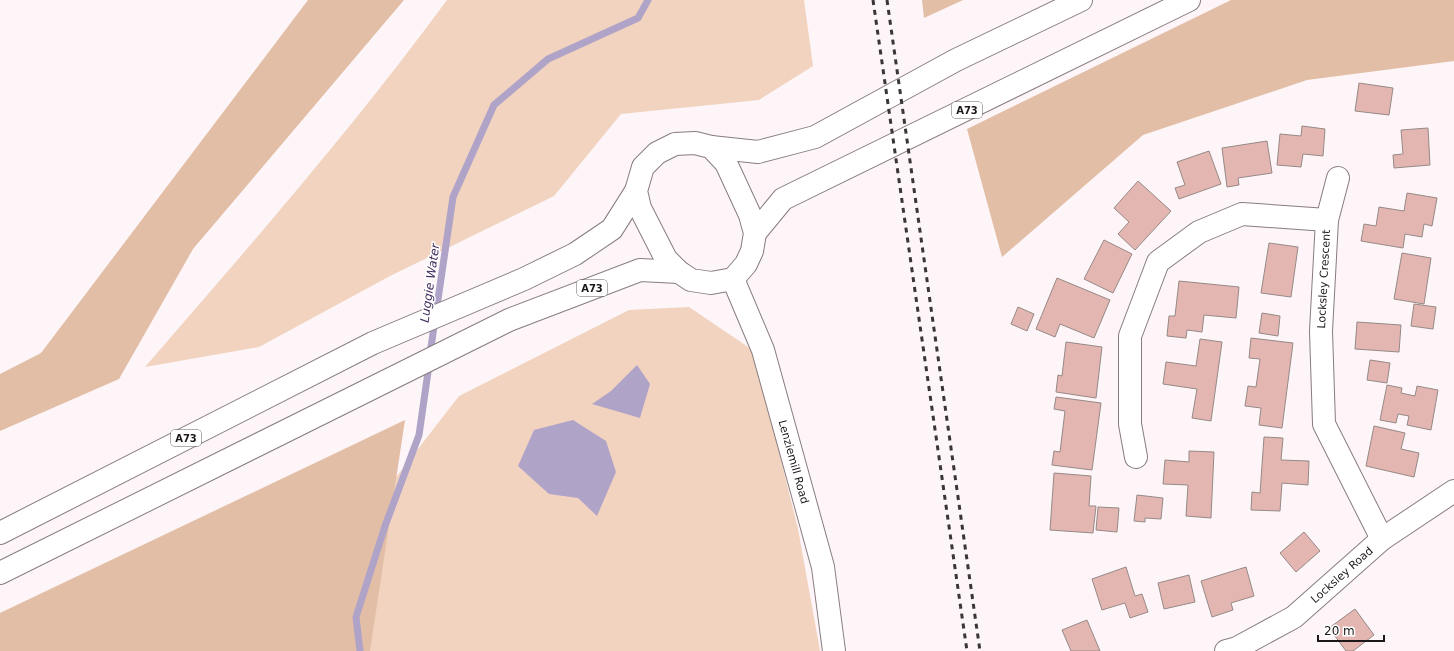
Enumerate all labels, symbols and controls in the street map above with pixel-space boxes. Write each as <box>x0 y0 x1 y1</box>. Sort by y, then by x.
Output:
road number: A73 <box>952 102 982 118</box>
street label: Locksley Crescent <box>1315 228 1333 329</box>
water label: Luggie Water <box>418 242 443 323</box>
road number: A73 <box>577 280 607 296</box>
street label: Lenziemill Road <box>776 418 812 505</box>
road number: A73 <box>171 430 201 446</box>
street label: Locksley Road <box>1308 544 1375 606</box>
scale bar <box>1318 617 1384 643</box>
text: 20 m <box>1324 624 1355 638</box>

